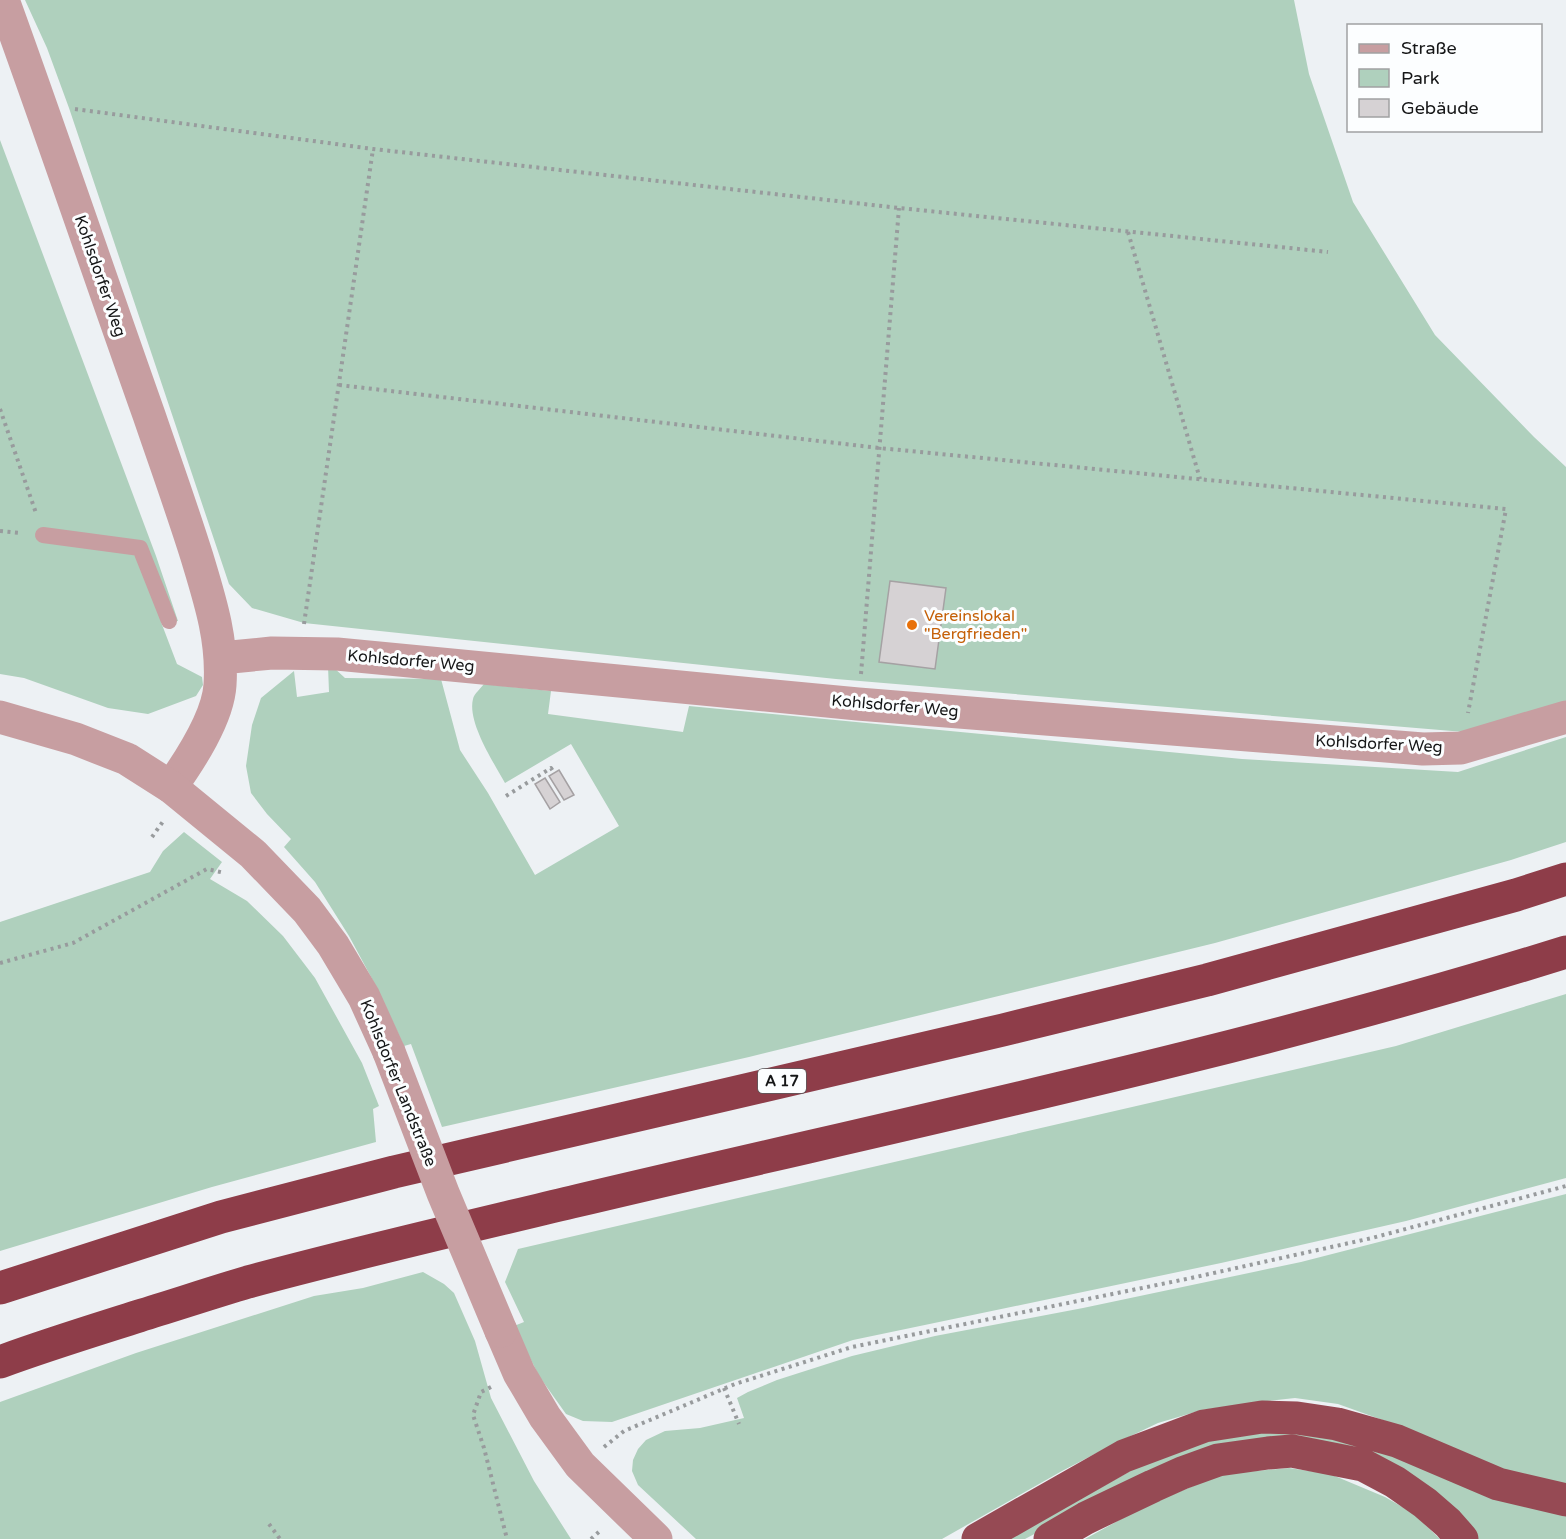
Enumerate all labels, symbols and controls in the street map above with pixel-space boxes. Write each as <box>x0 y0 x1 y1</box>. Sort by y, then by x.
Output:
legend <box>1347 24 1542 132</box>
text: Straße <box>1401 37 1457 59</box>
text: Park <box>1401 67 1440 89</box>
text: Gebäude <box>1401 97 1479 119</box>
street label: Kohlsdorfer Weg <box>70 213 130 339</box>
place label: Vereinslokal "Bergfrieden" <box>924 606 1027 644</box>
marker: Vereinslokal "Bergfrieden" <box>905 618 919 632</box>
street label: Kohlsdorfer Weg <box>347 645 475 677</box>
street label: Kohlsdorfer Weg <box>831 690 959 722</box>
street label: Kohlsdorfer Weg <box>1315 731 1443 757</box>
street label: Kohlsdorfer Landstraße <box>355 997 441 1169</box>
road number: A 17 <box>758 1069 806 1093</box>

